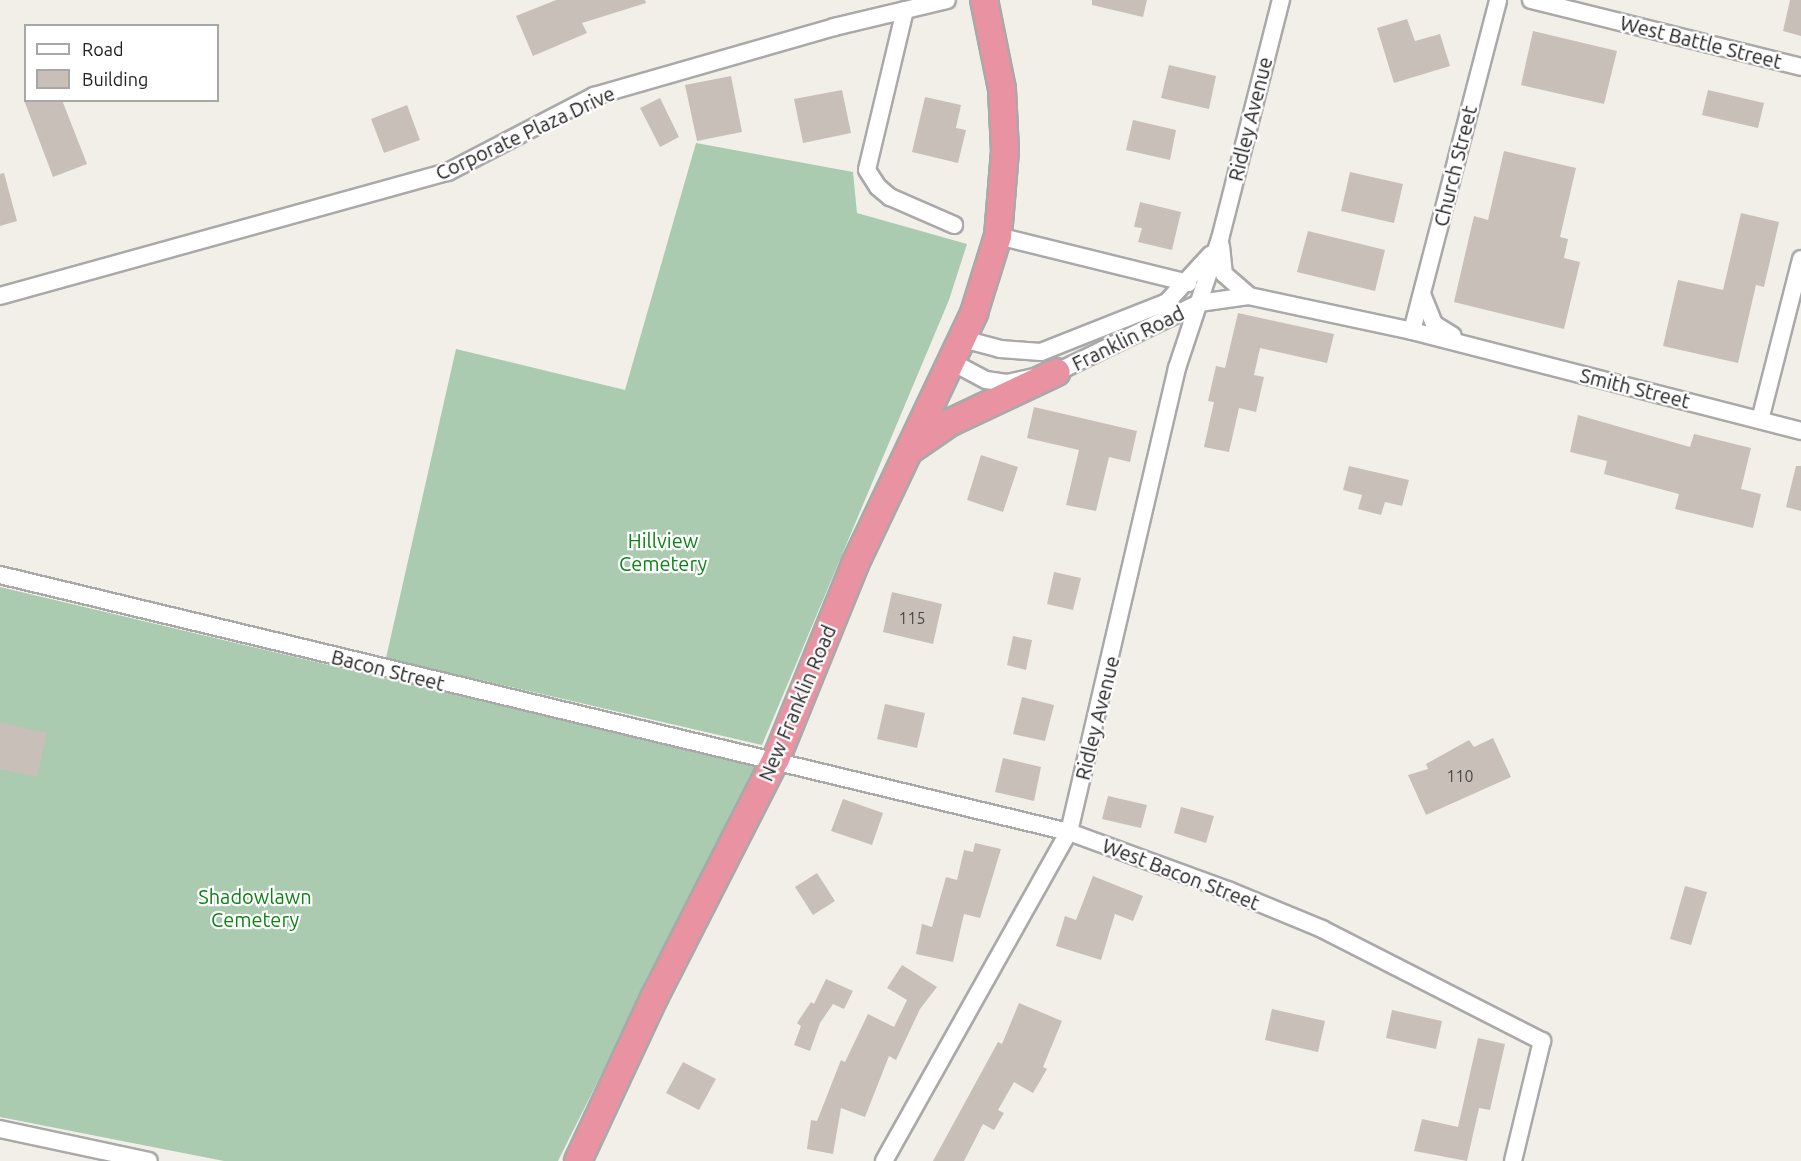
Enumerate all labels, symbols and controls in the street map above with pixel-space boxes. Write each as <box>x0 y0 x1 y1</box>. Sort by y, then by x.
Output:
street label: West Battle Street <box>1618 10 1784 74</box>
legend <box>24 24 219 102</box>
text: Road <box>82 39 124 59</box>
street label: Ridley Avenue <box>1223 55 1277 183</box>
text: Building <box>82 69 148 89</box>
street label: Corporate Plaza Drive <box>432 81 618 185</box>
street label: Church Street <box>1428 103 1482 229</box>
street label: Franklin Road <box>1068 301 1188 375</box>
street label: Smith Street <box>1578 363 1692 413</box>
park label: Hillview Cemetery <box>619 528 707 575</box>
house number: 115 <box>898 608 926 628</box>
street label: New Franklin Road <box>753 621 841 785</box>
street label: Bacon Street <box>329 644 447 696</box>
street label: Ridley Avenue <box>1070 654 1124 782</box>
house number: 110 <box>1446 766 1474 786</box>
street label: West Bacon Street <box>1099 833 1263 915</box>
park label: Shadowlawn Cemetery <box>198 885 312 932</box>

